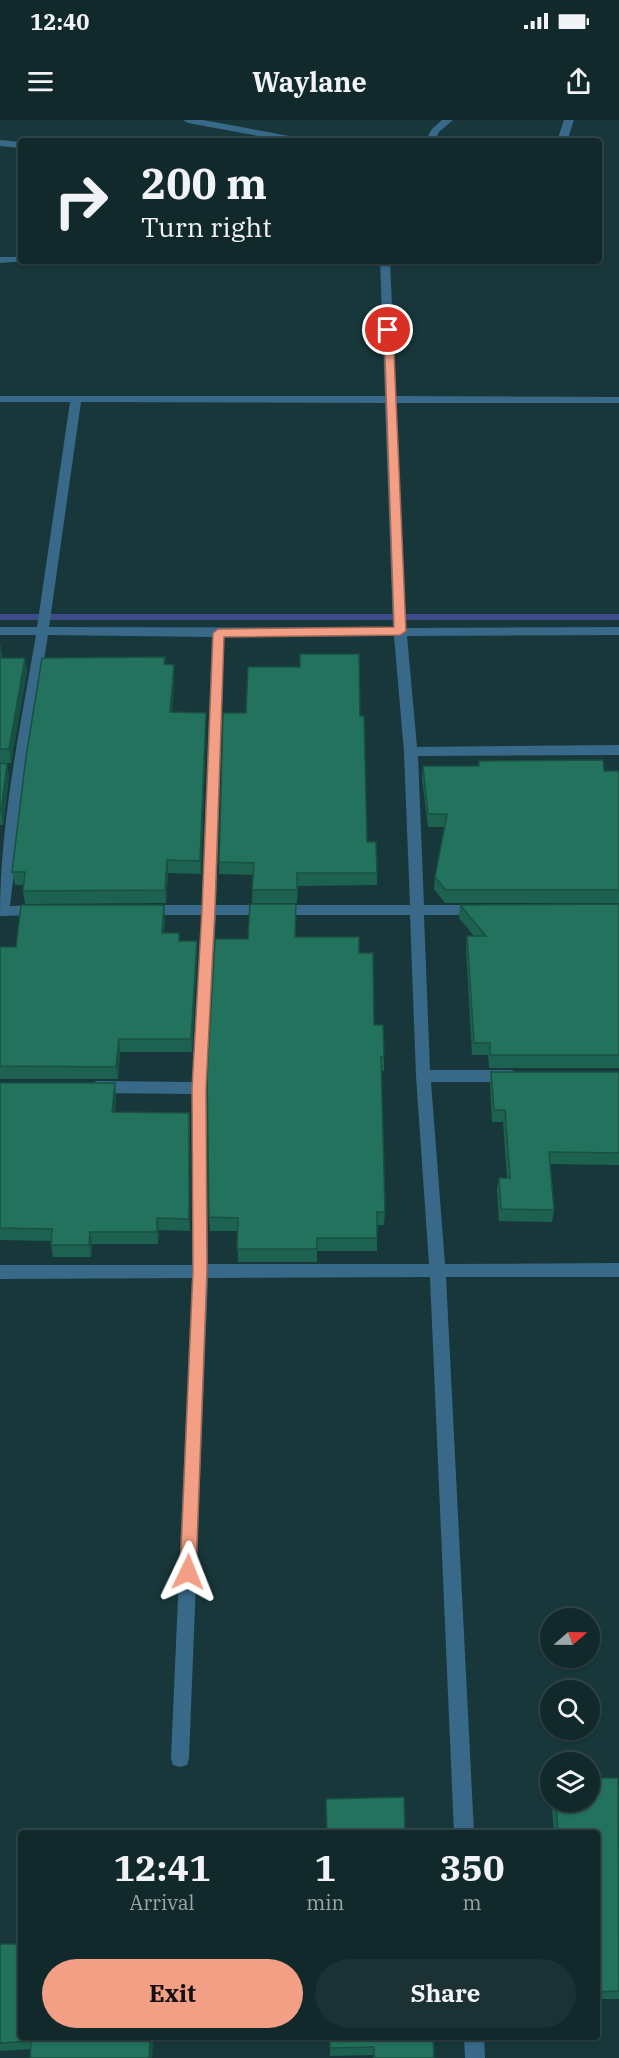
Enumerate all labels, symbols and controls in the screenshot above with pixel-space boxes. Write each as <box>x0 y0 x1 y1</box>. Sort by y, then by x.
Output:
text: 12:40 <box>30 7 89 36</box>
text: Waylane <box>252 64 367 99</box>
icon: menu <box>24 65 57 98</box>
icon: share <box>562 65 595 98</box>
text: 200 m <box>141 156 267 211</box>
icon: right <box>42 162 120 240</box>
text: Turn right <box>141 209 272 244</box>
pin <box>362 304 413 355</box>
icon: arrive <box>371 313 404 346</box>
position arrow <box>156 1540 220 1604</box>
north arrow <box>540 1608 600 1668</box>
map controls <box>540 1608 600 1812</box>
button: search <box>540 1680 600 1740</box>
button: layers <box>540 1752 600 1812</box>
text: 12:41 <box>113 1844 211 1891</box>
text: 1 <box>314 1844 336 1891</box>
text: 350 <box>440 1844 505 1891</box>
text: Arrival <box>130 1889 195 1916</box>
text: min <box>306 1889 344 1916</box>
text: m <box>463 1889 482 1916</box>
button: Exit <box>42 1959 303 2028</box>
button: Share <box>315 1959 576 2028</box>

